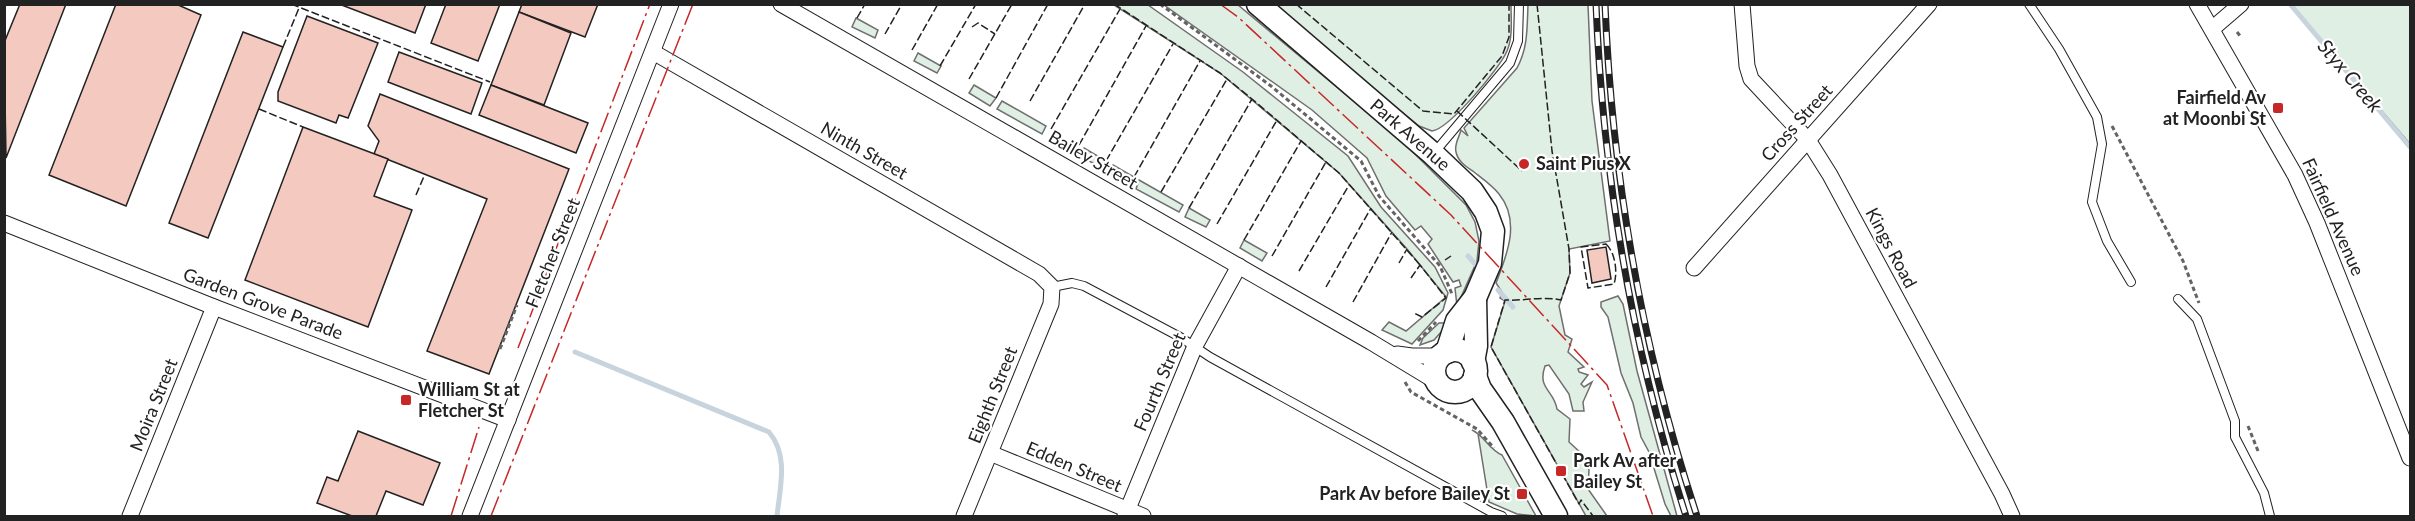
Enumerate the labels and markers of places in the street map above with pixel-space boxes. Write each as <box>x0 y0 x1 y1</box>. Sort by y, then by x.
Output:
place label: Fairfield Av at Moonbi St <box>2163 86 2266 129</box>
marker: Fairfield Av at Moonbi St <box>2271 101 2285 115</box>
place label: Saint Pius X <box>1536 152 1632 174</box>
marker: Saint Pius X <box>1517 157 1531 171</box>
place label: William St at Fletcher St <box>418 378 520 421</box>
marker: William St at Fletcher St <box>399 393 413 407</box>
place label: Park Av after Bailey St <box>1573 449 1677 492</box>
marker: Park Av after Bailey St <box>1554 464 1568 478</box>
place label: Park Av before Bailey St <box>1319 482 1510 504</box>
marker: Park Av before Bailey St <box>1515 487 1529 501</box>

